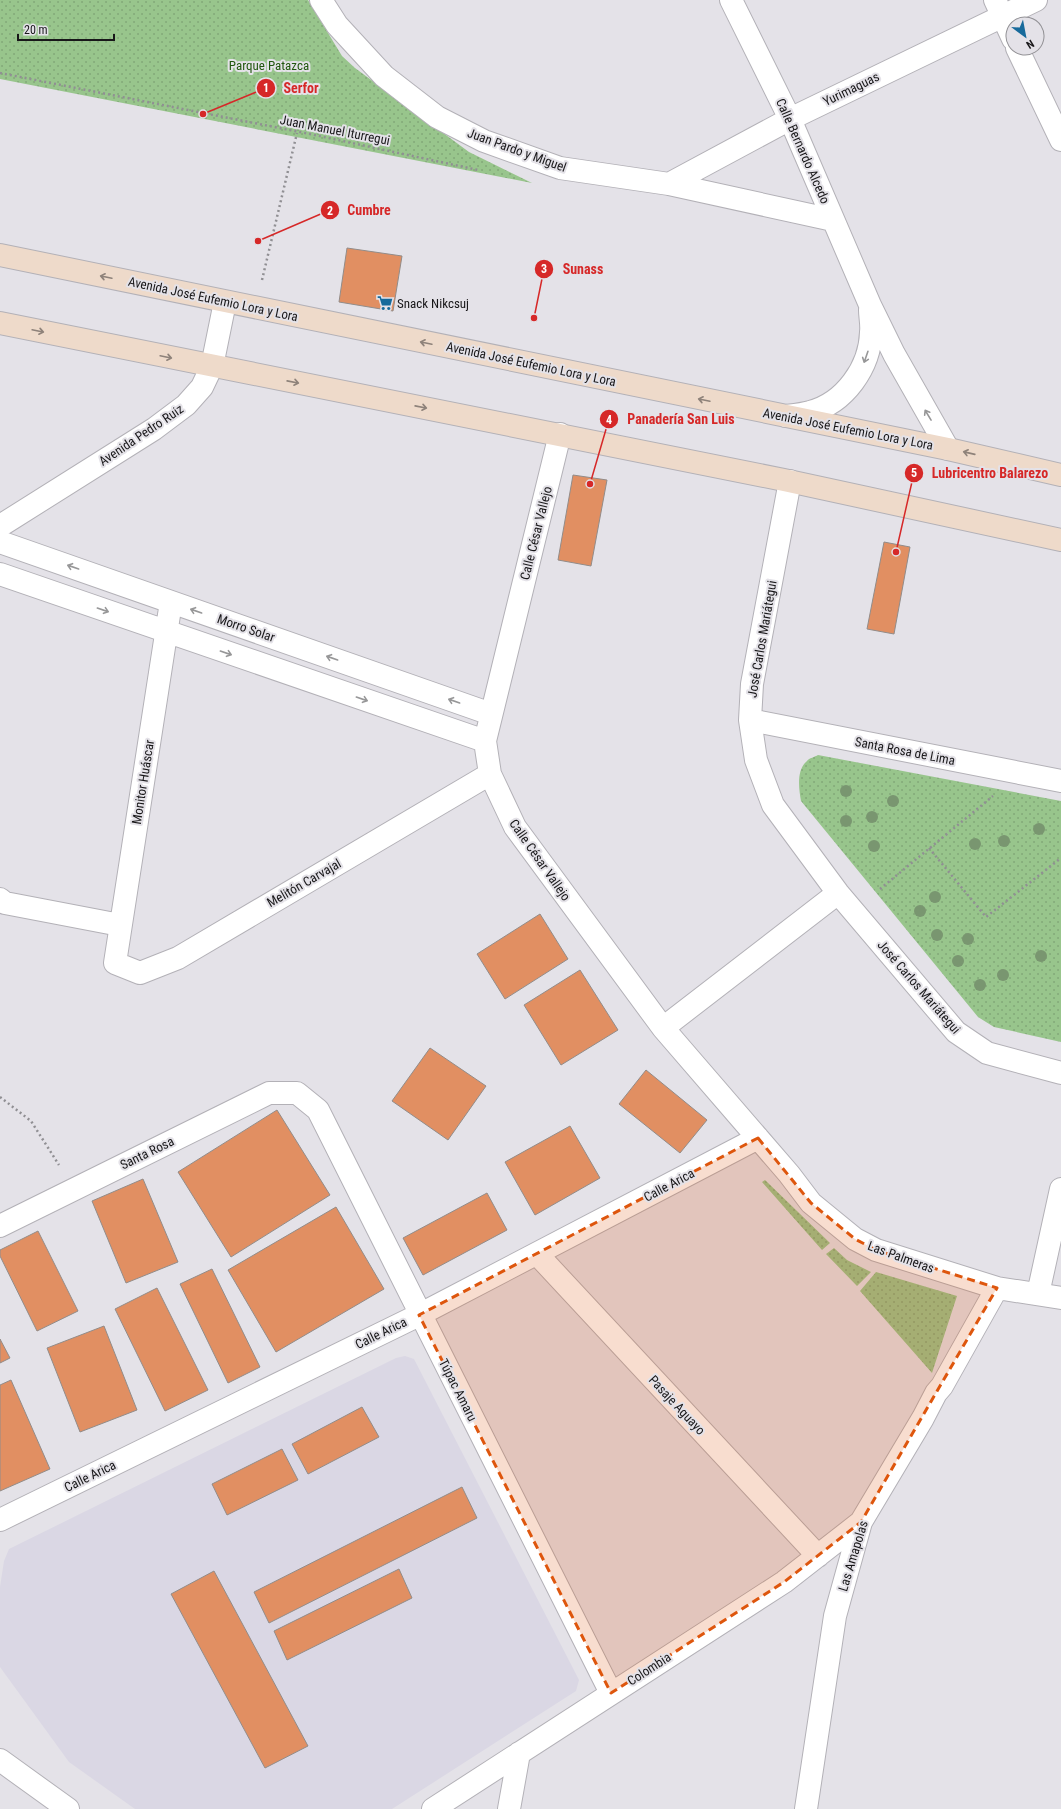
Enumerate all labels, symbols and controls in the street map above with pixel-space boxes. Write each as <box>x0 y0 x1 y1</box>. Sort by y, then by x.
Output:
scale bar <box>18 16 114 42</box>
north arrow <box>1005 16 1045 56</box>
text: 20 m <box>24 23 48 37</box>
text: N <box>1024 37 1036 51</box>
park label: Parque Patazca <box>229 58 309 73</box>
street label: Yurimaguas <box>820 69 882 109</box>
callout: Serfor <box>256 75 327 101</box>
text: Serfor <box>283 80 319 96</box>
text: 1 <box>263 81 269 95</box>
street label: Calle Bernardo Alcedo <box>773 96 833 206</box>
street label: Juan Manuel Iturregui <box>279 112 391 148</box>
street label: Juan Pardo y Miguel <box>465 125 569 175</box>
callout: Cumbre <box>320 197 399 223</box>
text: Cumbre <box>347 202 391 218</box>
text: 2 <box>327 204 333 218</box>
callout: Sunass <box>534 256 611 282</box>
text: Sunass <box>563 261 603 277</box>
text: 3 <box>541 262 547 276</box>
one-way arrow <box>100 272 113 280</box>
street label: Avenida José Eufemio Lora y Lora <box>127 274 299 324</box>
supermarket icon: Snack Nikcsuj <box>376 294 394 312</box>
place label: Snack Nikcsuj <box>397 296 469 311</box>
one-way arrow <box>31 327 44 335</box>
one-way arrow <box>420 338 433 346</box>
street label: Avenida José Eufemio Lora y Lora <box>445 339 617 389</box>
one-way arrow <box>862 351 869 364</box>
one-way arrow <box>159 353 172 361</box>
one-way arrow <box>286 378 299 386</box>
one-way arrow <box>698 395 711 403</box>
street label: Avenida Pedro Ruiz <box>96 401 186 469</box>
one-way arrow <box>414 403 427 411</box>
street label: Avenida José Eufemio Lora y Lora <box>762 405 934 453</box>
callout: Panadería San Luis <box>599 406 743 432</box>
one-way arrow <box>924 410 932 421</box>
text: Panadería San Luis <box>627 411 735 427</box>
text: 4 <box>606 413 612 427</box>
one-way arrow <box>962 449 975 457</box>
callout: Lubricentro Balarezo <box>904 460 1057 486</box>
text: Lubricentro Balarezo <box>932 465 1048 481</box>
text: 5 <box>911 466 917 480</box>
street label: Calle César Vallejo <box>517 485 555 581</box>
one-way arrow <box>68 563 80 571</box>
street label: José Carlos Mariátegui <box>744 579 780 699</box>
one-way arrow <box>190 606 202 614</box>
one-way arrow <box>96 607 109 614</box>
street label: Morro Solar <box>215 611 277 645</box>
one-way arrow <box>219 649 231 657</box>
one-way arrow <box>326 654 338 662</box>
one-way arrow <box>356 696 368 704</box>
one-way arrow <box>449 697 461 705</box>
street label: Santa Rosa de Lima <box>854 734 956 768</box>
street label: Monitor Huáscar <box>129 739 157 825</box>
street label: Calle César Vallejo <box>506 816 574 904</box>
street label: Melitón Carvajal <box>264 856 344 910</box>
street label: José Carlos Mariátegui <box>874 937 964 1037</box>
street label: Santa Rosa <box>118 1134 176 1172</box>
street label: Calle Arica <box>641 1165 697 1205</box>
street label: Las Palmeras <box>866 1238 936 1276</box>
street label: Calle Arica <box>353 1314 409 1352</box>
street label: Túpac Amaru <box>436 1356 480 1424</box>
street label: Pasaje Aguayo <box>646 1372 708 1438</box>
street label: Calle Arica <box>62 1457 118 1495</box>
street label: Las Amapolas <box>835 1519 871 1593</box>
street label: Colombia <box>624 1649 674 1689</box>

